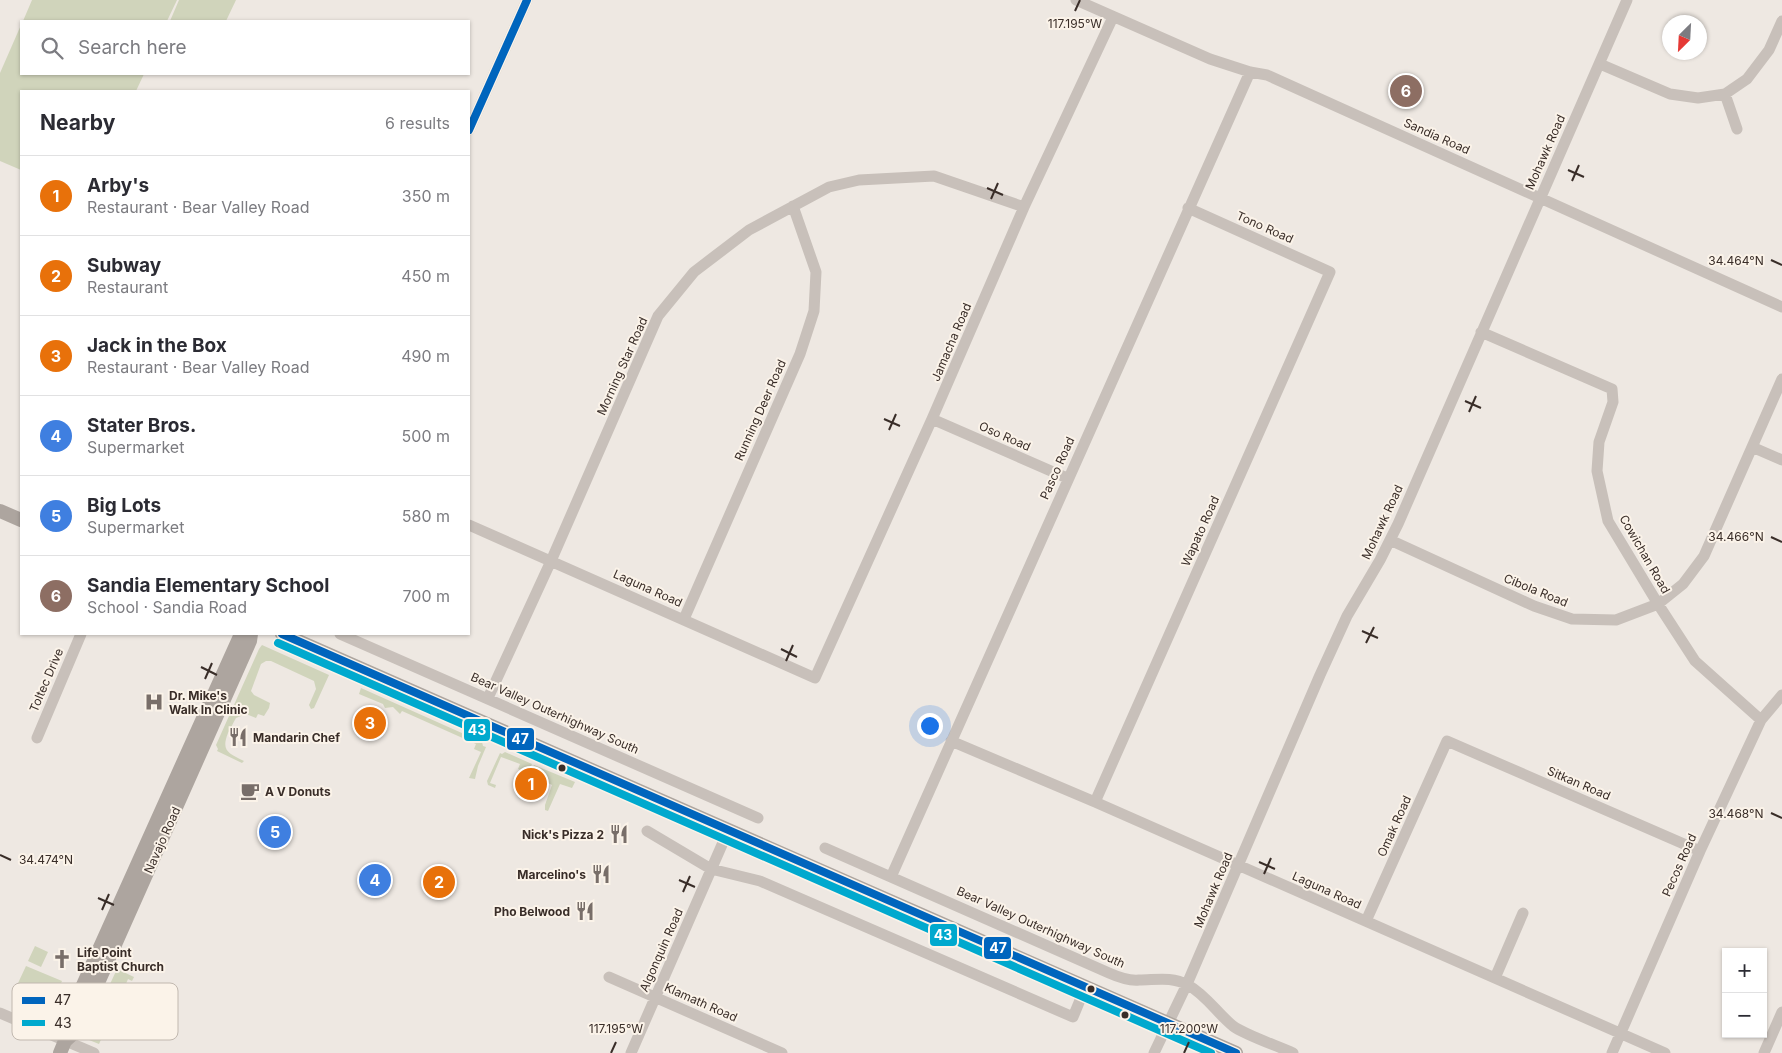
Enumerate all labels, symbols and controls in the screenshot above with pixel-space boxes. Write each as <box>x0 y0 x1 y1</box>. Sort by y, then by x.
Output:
north arrow <box>1662 15 1707 60</box>
text: 117.195°W <box>1048 16 1102 31</box>
search box <box>20 20 470 75</box>
icon: search <box>38 34 66 62</box>
text: Search here <box>78 36 187 59</box>
pin: 6 <box>1390 72 1422 110</box>
text: Nearby <box>40 110 115 135</box>
street label: Mohawk Road <box>1522 112 1568 192</box>
text: 6 results <box>385 113 450 133</box>
street label: Sandia Road <box>1402 115 1472 157</box>
text: Arby's <box>87 174 149 197</box>
text: 1 <box>53 186 59 206</box>
text: 350 m <box>402 186 450 206</box>
text: Restaurant · Bear Valley Road <box>87 197 309 217</box>
street label: Tono Road <box>1234 208 1296 246</box>
text: 34.464°N <box>1708 253 1764 268</box>
text: Subway <box>87 254 161 277</box>
text: 2 <box>51 266 61 286</box>
text: 450 m <box>401 266 450 286</box>
text: Restaurant <box>87 277 168 297</box>
street label: Jamacha Road <box>928 300 974 384</box>
street label: Morning Star Road <box>594 315 650 417</box>
text: Jack in the Box <box>87 334 227 357</box>
text: 3 <box>51 346 61 366</box>
text: 490 m <box>401 346 450 366</box>
text: Restaurant · Bear Valley Road <box>87 357 309 377</box>
street label: Running Deer Road <box>731 357 789 463</box>
text: Stater Bros. <box>87 414 196 437</box>
street label: Oso Road <box>977 418 1033 454</box>
text: 4 <box>51 426 61 446</box>
text: 500 m <box>402 426 450 446</box>
street label: Pasco Road <box>1037 434 1077 502</box>
text: Supermarket <box>87 437 184 457</box>
street label: Mohawk Road <box>1358 482 1406 562</box>
street label: Wapato Road <box>1178 493 1222 569</box>
text: Big Lots <box>87 494 161 517</box>
text: 5 <box>51 506 61 526</box>
text: 580 m <box>402 506 450 526</box>
street label: Cowichan Road <box>1616 512 1674 596</box>
text: Supermarket <box>87 517 184 537</box>
text: 34.466°N <box>1708 529 1764 544</box>
street label: Laguna Road <box>611 566 685 610</box>
street label: Cibola Road <box>1502 570 1570 610</box>
text: Sandia Elementary School <box>87 574 329 597</box>
text: 6 <box>51 586 61 606</box>
text: 700 m <box>402 586 450 606</box>
text: School · Sandia Road <box>87 597 247 617</box>
street label: Toltec Drive <box>26 646 66 714</box>
street label: Bear Valley Outerhighway South <box>469 669 641 757</box>
place label: Dr. Mike's Walk In Clinic <box>169 688 248 717</box>
hospital icon: Dr. Mike's Walk In Clinic <box>143 691 165 713</box>
pin: 3 <box>354 704 386 742</box>
your location <box>917 713 943 739</box>
line badge: 43 <box>463 718 491 742</box>
text: 43 <box>468 721 486 738</box>
restaurant icon: Mandarin Chef <box>227 726 249 748</box>
line badge: 47 <box>506 727 535 751</box>
place label: Mandarin Chef <box>253 730 340 745</box>
text: 47 <box>511 730 529 747</box>
unlabelled marker <box>557 763 567 773</box>
street label: Sitkan Road <box>1545 763 1613 803</box>
pin: 1 <box>515 765 547 803</box>
cafe icon: A V Donuts <box>239 780 261 802</box>
place label: A V Donuts <box>265 784 331 799</box>
street label: Omak Road <box>1374 793 1414 859</box>
street label: Navajo Road <box>141 804 183 876</box>
text: 34.468°N <box>1708 806 1764 821</box>
pin: 5 <box>259 813 291 851</box>
restaurant icon: Nick's Pizza 2 <box>608 823 630 845</box>
place label: Nick's Pizza 2 <box>522 827 604 842</box>
street label: Pecos Road <box>1658 831 1700 899</box>
street label: Mohawk Road <box>1190 850 1236 930</box>
text: 34.474°N <box>19 852 73 867</box>
pin: 4 <box>359 861 391 899</box>
pin: 2 <box>423 863 455 901</box>
restaurant icon: Marcelino's <box>590 863 612 885</box>
place label: Marcelino's <box>517 867 586 882</box>
street label: Laguna Road <box>1290 868 1364 912</box>
street label: Bear Valley Outerhighway South <box>955 883 1127 971</box>
restaurant icon: Pho Belwood <box>574 900 596 922</box>
place label: Pho Belwood <box>494 904 570 919</box>
street label: Algonquin Road <box>636 906 686 994</box>
line badge: 43 <box>929 923 958 947</box>
text: 43 <box>934 926 952 943</box>
line badge: 47 <box>983 936 1012 960</box>
text: 47 <box>989 939 1007 956</box>
place label: Life Point Baptist Church <box>77 945 164 974</box>
church icon: Life Point Baptist Church <box>51 948 73 970</box>
map controls <box>1722 948 1767 1038</box>
button: + <box>1722 948 1767 993</box>
street label: Klamath Road <box>662 979 740 1025</box>
legend <box>12 983 178 1040</box>
unlabelled marker <box>1086 984 1096 994</box>
text: 47 <box>54 991 71 1008</box>
button: − <box>1722 993 1767 1038</box>
unlabelled marker <box>1120 1010 1130 1020</box>
text: 43 <box>54 1014 72 1031</box>
text: 117.195°W <box>589 1021 643 1036</box>
text: 117.200°W <box>1160 1021 1218 1036</box>

